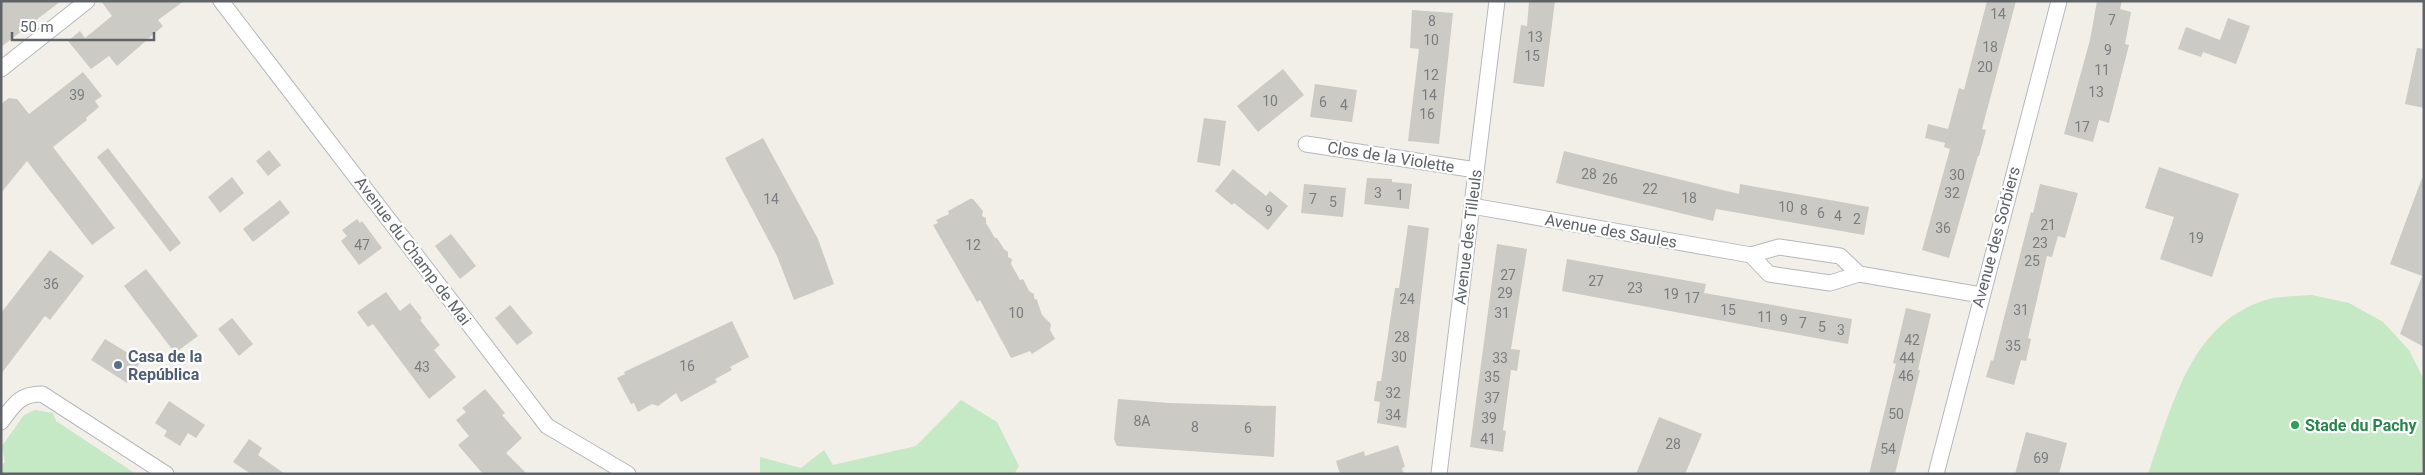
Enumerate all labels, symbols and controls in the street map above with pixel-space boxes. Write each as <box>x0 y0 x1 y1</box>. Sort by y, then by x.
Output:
house number: 14 <box>1990 6 2006 22</box>
scale bar <box>12 10 155 42</box>
house number: 7 <box>2108 12 2116 28</box>
house number: 8 <box>1428 13 1436 29</box>
text: 50 m <box>20 18 54 36</box>
house number: 13 <box>1527 29 1543 45</box>
house number: 10 <box>1423 32 1439 48</box>
house number: 18 <box>1982 39 1998 55</box>
house number: 9 <box>2104 42 2112 58</box>
house number: 15 <box>1524 48 1540 64</box>
house number: 20 <box>1977 59 1993 75</box>
house number: 11 <box>2094 62 2110 78</box>
house number: 12 <box>1423 67 1439 83</box>
house number: 13 <box>2088 84 2104 100</box>
house number: 39 <box>69 87 85 103</box>
house number: 14 <box>1421 87 1437 103</box>
house number: 10 <box>1262 93 1278 109</box>
house number: 6 <box>1319 94 1327 110</box>
house number: 4 <box>1340 97 1348 113</box>
house number: 16 <box>1419 106 1435 122</box>
house number: 17 <box>2074 119 2090 135</box>
street label: Clos de la Violette <box>1326 138 1456 176</box>
street label: Avenue des Sorbiers <box>1968 164 2024 310</box>
house number: 28 <box>1581 166 1597 182</box>
house number: 30 <box>1949 167 1965 183</box>
street label: Avenue des Tilleuls <box>1450 168 1486 306</box>
house number: 26 <box>1602 171 1618 187</box>
street label: Avenue du Champ de Mai <box>351 173 475 329</box>
house number: 22 <box>1642 181 1658 197</box>
house number: 3 <box>1374 185 1382 201</box>
house number: 32 <box>1944 185 1960 201</box>
house number: 1 <box>1396 187 1404 203</box>
house number: 18 <box>1681 190 1697 206</box>
house number: 14 <box>763 191 779 207</box>
house number: 7 <box>1309 191 1317 207</box>
house number: 5 <box>1329 194 1337 210</box>
house number: 10 <box>1778 199 1794 215</box>
house number: 8 <box>1800 202 1808 218</box>
house number: 9 <box>1265 203 1273 219</box>
house number: 6 <box>1817 205 1825 221</box>
house number: 4 <box>1834 208 1842 224</box>
street label: Avenue des Saules <box>1544 210 1678 252</box>
house number: 2 <box>1853 211 1861 227</box>
house number: 21 <box>2040 217 2056 233</box>
house number: 36 <box>1935 220 1951 236</box>
house number: 19 <box>2188 230 2204 246</box>
house number: 23 <box>2032 235 2048 251</box>
house number: 47 <box>354 237 370 253</box>
house number: 12 <box>965 237 981 253</box>
house number: 25 <box>2024 253 2040 269</box>
house number: 27 <box>1500 267 1516 283</box>
house number: 27 <box>1588 273 1604 289</box>
house number: 36 <box>43 276 59 292</box>
house number: 23 <box>1627 280 1643 296</box>
house number: 29 <box>1497 285 1513 301</box>
house number: 19 <box>1663 286 1679 302</box>
house number: 17 <box>1684 290 1700 306</box>
house number: 24 <box>1399 291 1415 307</box>
house number: 15 <box>1720 302 1736 318</box>
house number: 31 <box>2013 302 2029 318</box>
house number: 10 <box>1008 305 1024 321</box>
house number: 31 <box>1494 305 1510 321</box>
house number: 11 <box>1757 309 1773 325</box>
house number: 9 <box>1780 312 1788 328</box>
house number: 7 <box>1799 315 1807 331</box>
house number: 5 <box>1818 319 1826 335</box>
house number: 3 <box>1837 322 1845 338</box>
house number: 28 <box>1394 329 1410 345</box>
house number: 42 <box>1904 332 1920 348</box>
house number: 35 <box>2005 338 2021 354</box>
place label: Casa de la República <box>128 347 203 384</box>
house number: 30 <box>1391 349 1407 365</box>
house number: 33 <box>1492 350 1508 366</box>
house number: 44 <box>1899 350 1915 366</box>
house number: 16 <box>679 358 695 374</box>
marker: Casa de la República <box>112 359 124 371</box>
house number: 43 <box>414 359 430 375</box>
house number: 46 <box>1898 368 1914 384</box>
house number: 35 <box>1484 369 1500 385</box>
house number: 32 <box>1385 385 1401 401</box>
house number: 37 <box>1484 390 1500 406</box>
house number: 50 <box>1888 406 1904 422</box>
house number: 34 <box>1385 407 1401 423</box>
house number: 39 <box>1481 410 1497 426</box>
house number: 8A <box>1133 413 1151 429</box>
place label: Stade du Pachy <box>2305 416 2417 435</box>
house number: 8 <box>1191 419 1199 435</box>
marker: Stade du Pachy <box>2289 419 2301 431</box>
house number: 6 <box>1244 420 1252 436</box>
house number: 41 <box>1480 431 1496 447</box>
house number: 28 <box>1665 436 1681 452</box>
house number: 54 <box>1880 441 1896 457</box>
house number: 69 <box>2033 450 2049 466</box>

